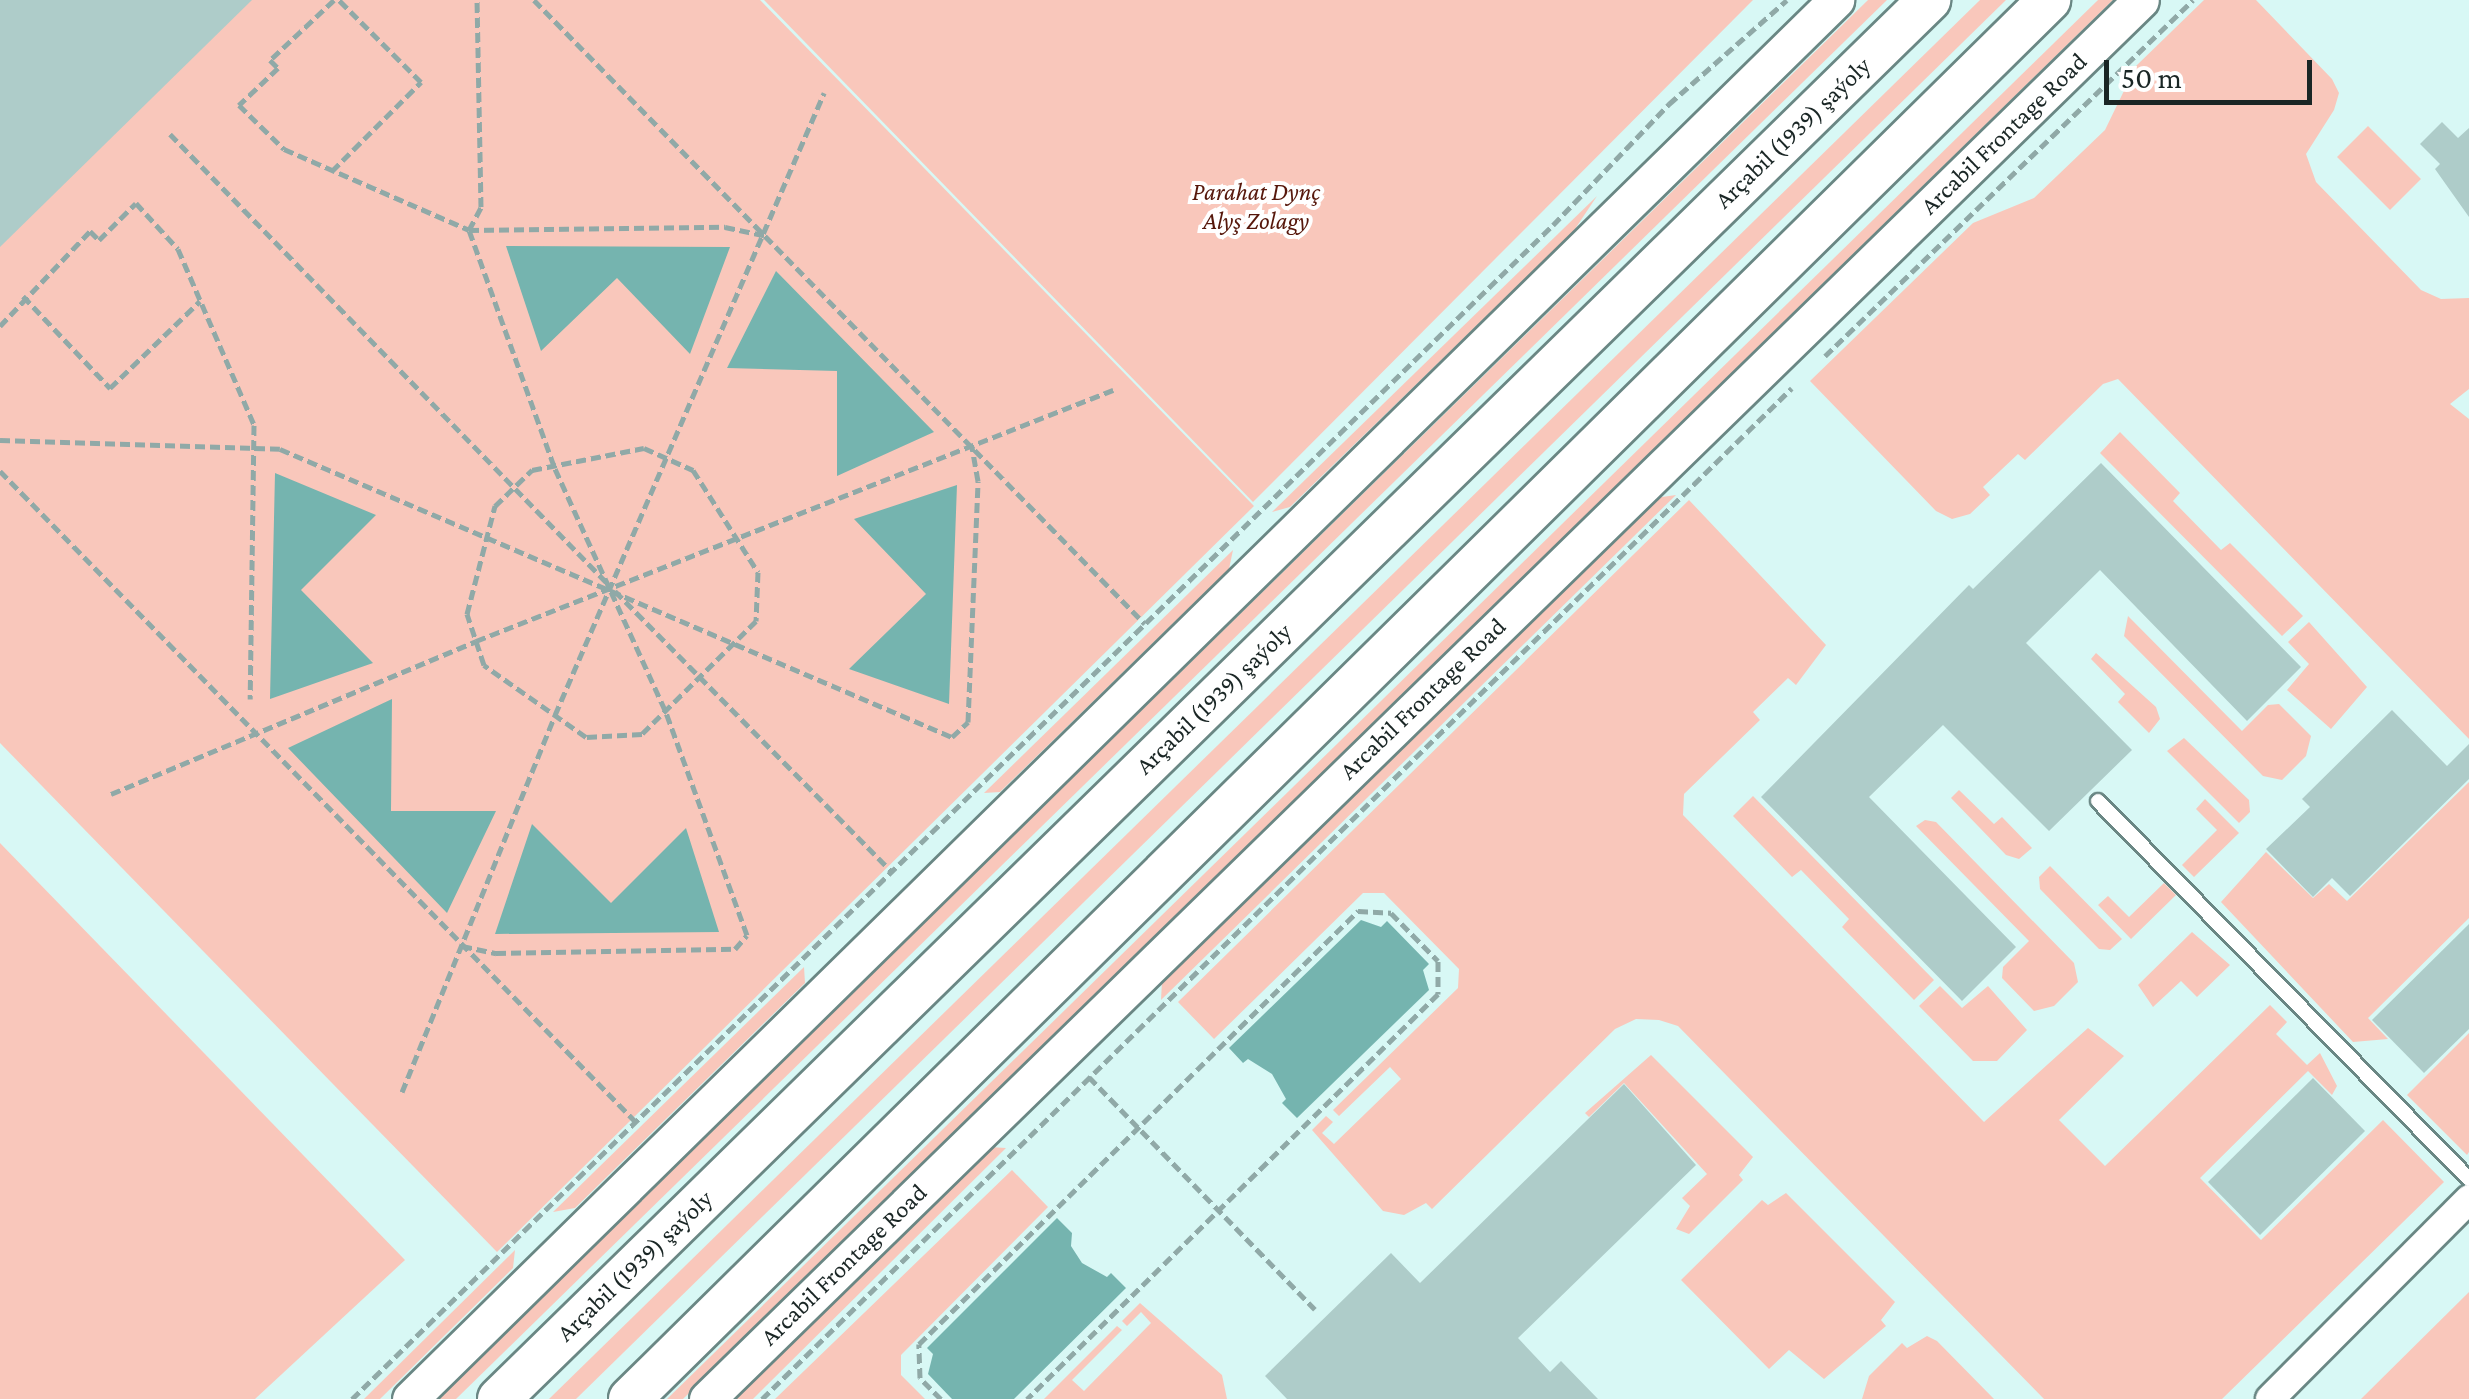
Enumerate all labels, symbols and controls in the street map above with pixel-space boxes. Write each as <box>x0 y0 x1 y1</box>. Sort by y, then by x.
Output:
scale bar <box>2109 40 2316 102</box>
street label: Arcabil Frontage Road <box>1915 47 2093 221</box>
street label: Arçabil (1939) şaýoly <box>1709 51 1877 215</box>
text: 50 m <box>2121 61 2182 94</box>
park label: Parahat Dynç Alyş Zolagy <box>1192 178 1320 237</box>
street label: Arcabil Frontage Road <box>1334 612 1512 786</box>
street label: Arçabil (1939) şaýoly <box>1130 617 1298 781</box>
street label: Arcabil Frontage Road <box>755 1178 933 1352</box>
street label: Arçabil (1939) şaýoly <box>551 1184 719 1348</box>

